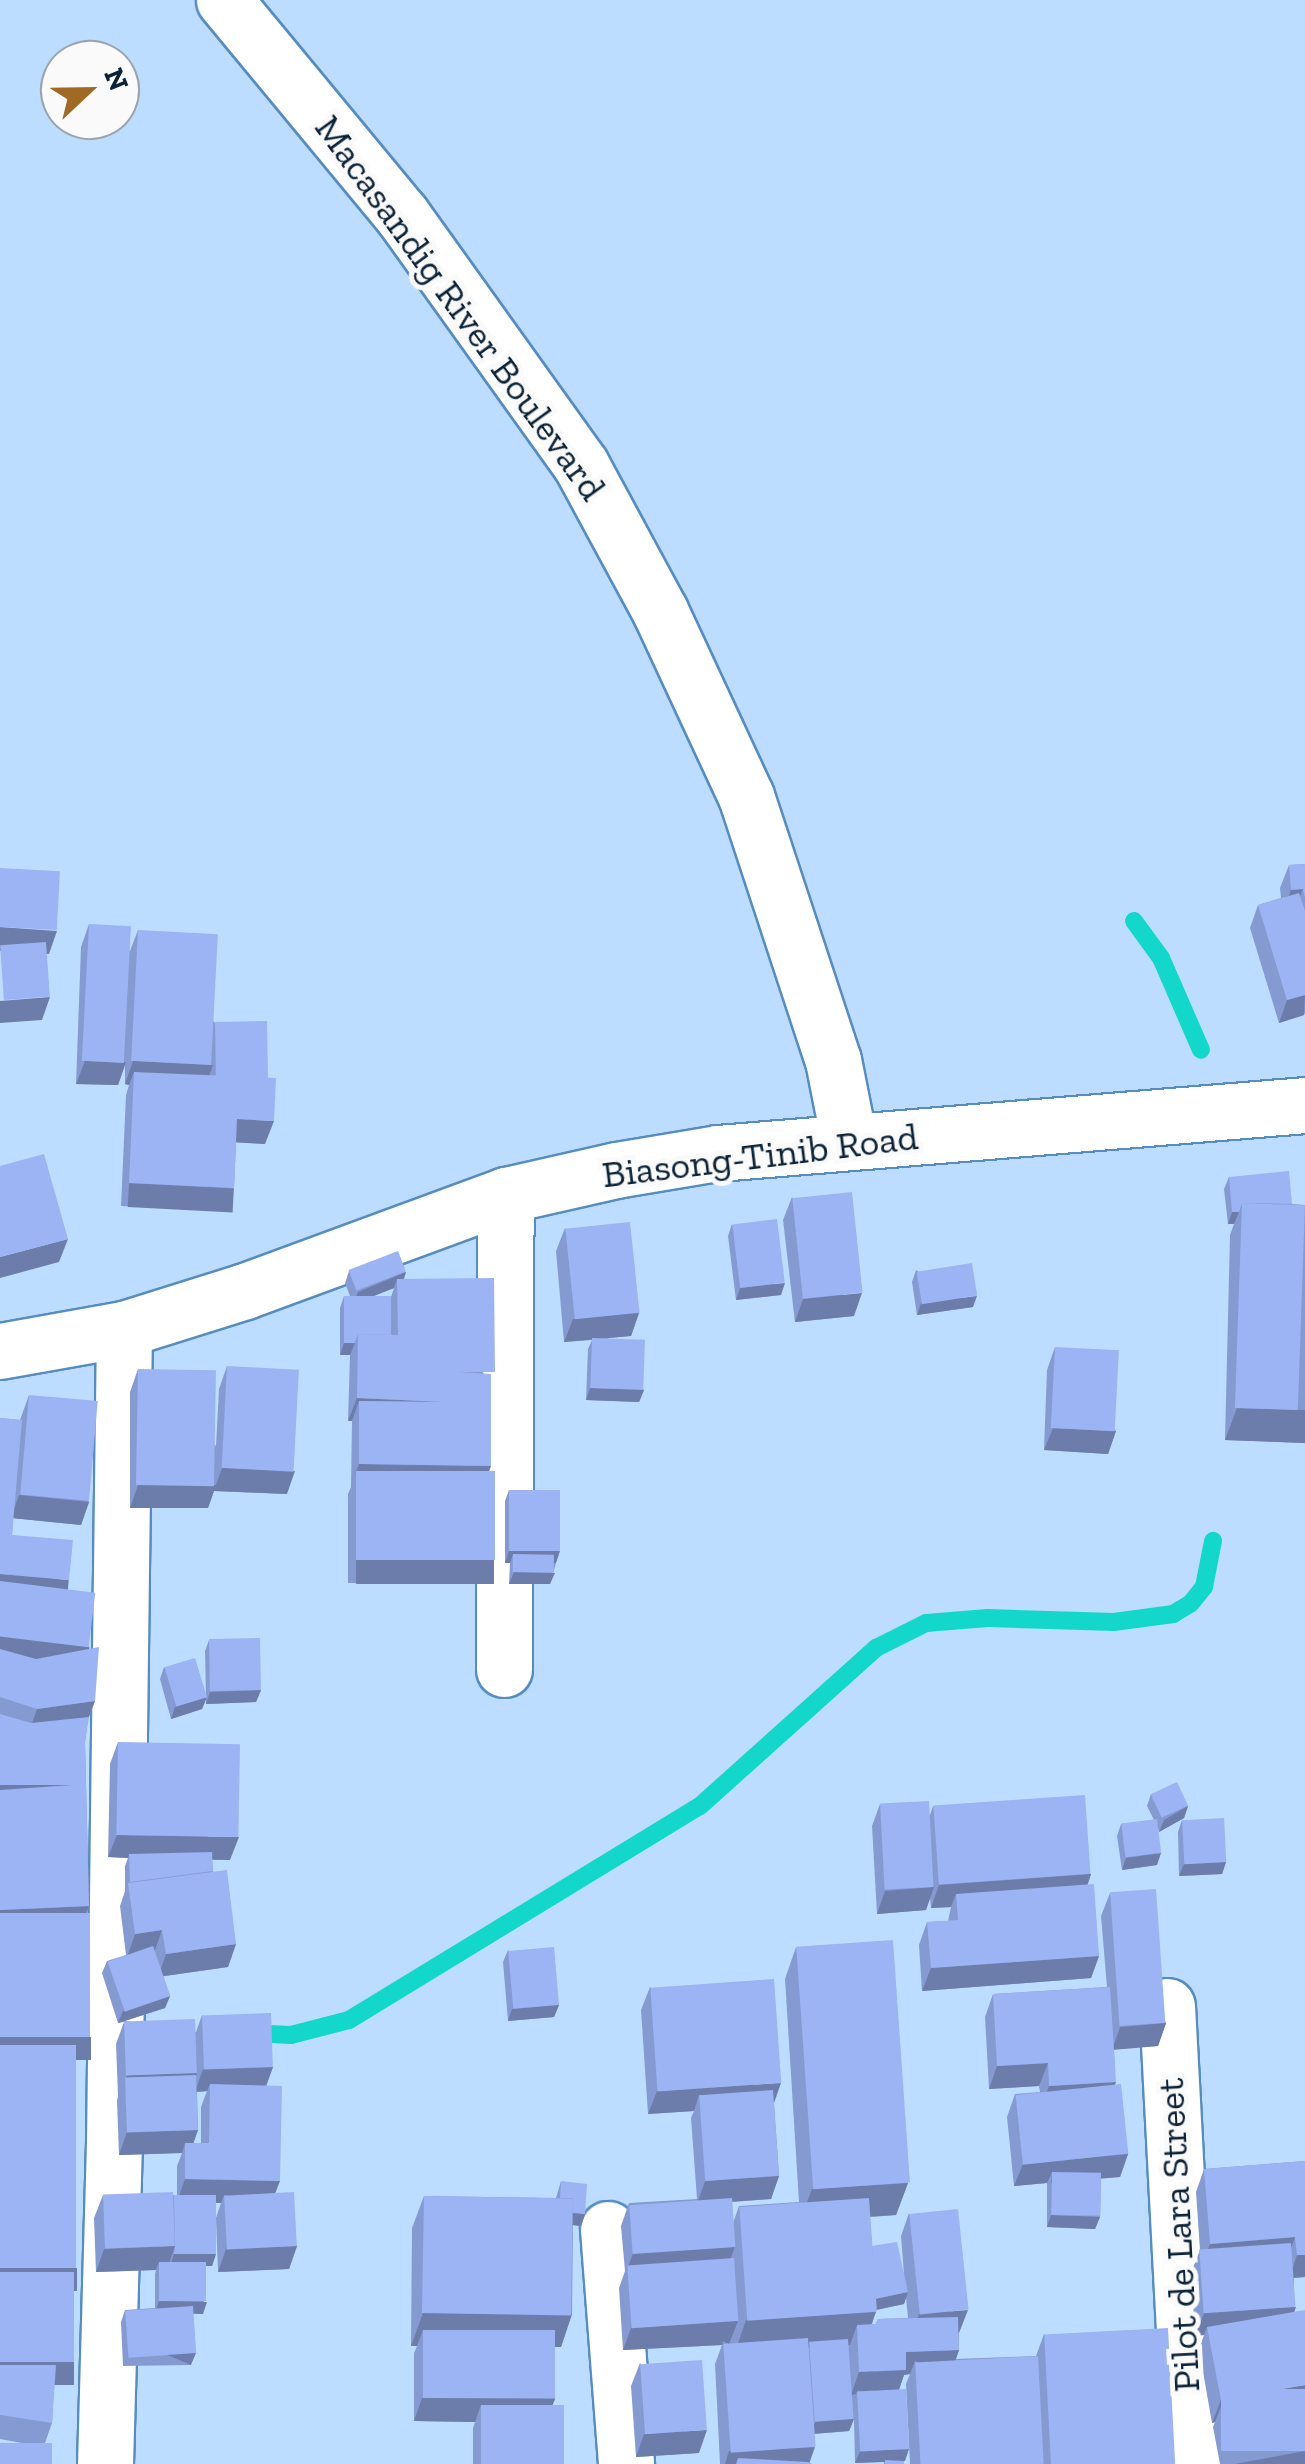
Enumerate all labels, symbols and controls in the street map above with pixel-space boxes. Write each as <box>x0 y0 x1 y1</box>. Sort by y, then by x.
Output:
north arrow <box>40 40 140 140</box>
text: N <box>97 63 136 95</box>
street label: Macasandig River Boulevard <box>305 106 615 510</box>
street label: Biasong-Tinib Road <box>600 1114 920 1198</box>
street label: Pilot de Lara Street <box>1148 2077 1210 2393</box>

